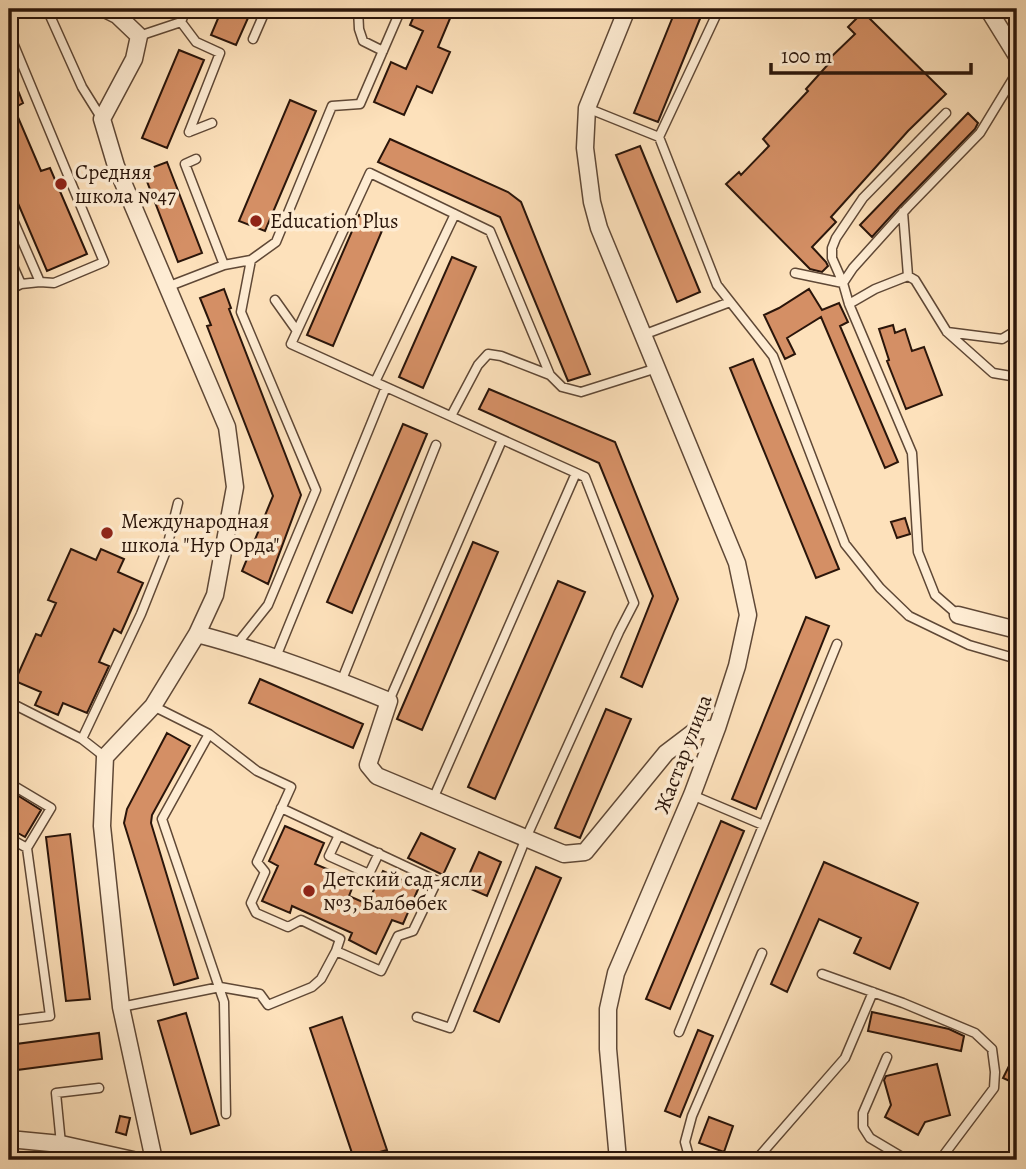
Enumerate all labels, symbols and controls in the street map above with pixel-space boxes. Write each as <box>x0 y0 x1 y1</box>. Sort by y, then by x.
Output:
scale bar <box>771 32 970 76</box>
text: 100 m <box>781 42 832 70</box>
place label: Средняя школа №47 <box>75 158 176 210</box>
marker: Средняя школа №47 <box>53 176 69 192</box>
place label: Education Plus <box>270 207 398 235</box>
marker: Education Plus <box>248 213 264 229</box>
place label: Международная школа "Нур Орда" <box>121 507 279 559</box>
marker: Международная школа "Нур Орда" <box>99 525 115 541</box>
street label: Жастар улица <box>647 690 719 818</box>
place label: Детский сад-ясли №3, Балбөбек <box>323 865 483 917</box>
marker: Детский сад-ясли №3, Балбөбек <box>301 883 317 899</box>

